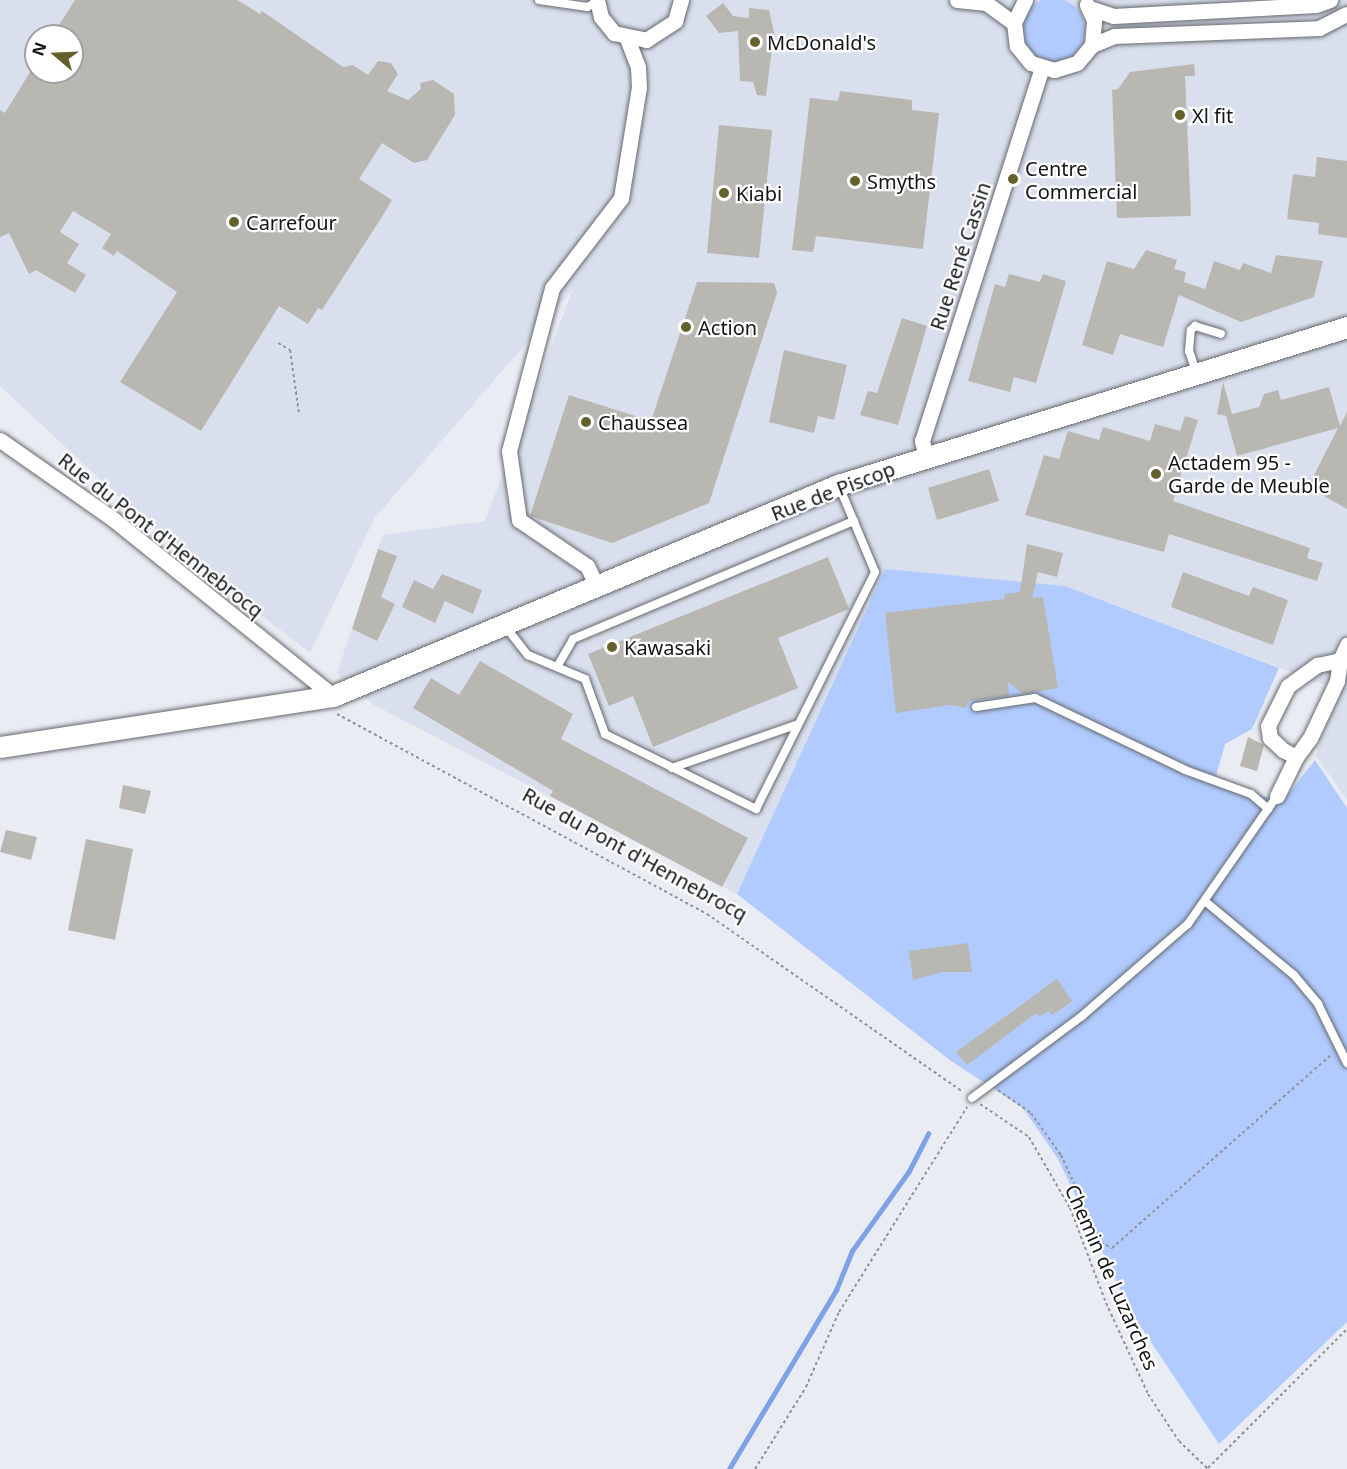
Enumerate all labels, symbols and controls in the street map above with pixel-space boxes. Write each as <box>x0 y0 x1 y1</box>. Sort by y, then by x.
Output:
north arrow <box>24 24 84 84</box>
place label: McDonald's <box>767 30 876 54</box>
marker: McDonald's <box>748 35 762 49</box>
text: N <box>26 39 51 59</box>
place label: Xl fit <box>1192 103 1233 127</box>
marker: Xl fit <box>1173 108 1187 122</box>
place label: Centre Commercial <box>1025 156 1137 203</box>
place label: Smyths <box>867 169 936 193</box>
marker: Centre Commercial <box>1006 172 1020 186</box>
marker: Smyths <box>848 174 862 188</box>
street label: Rue René Cassin <box>925 179 995 333</box>
place label: Kiabi <box>736 181 782 205</box>
marker: Kiabi <box>717 186 731 200</box>
place label: Carrefour <box>246 210 337 234</box>
marker: Carrefour <box>227 215 241 229</box>
place label: Action <box>698 315 757 339</box>
marker: Action <box>679 320 693 334</box>
place label: Chaussea <box>598 410 688 434</box>
marker: Chaussea <box>579 415 593 429</box>
street label: Rue du Pont d'Hennebrocq <box>54 448 268 622</box>
place label: Actadem 95 - Garde de Meuble <box>1168 450 1330 497</box>
street label: Rue de Piscop <box>768 456 898 526</box>
marker: Actadem 95 - Garde de Meuble <box>1149 467 1163 481</box>
place label: Kawasaki <box>624 635 711 659</box>
marker: Kawasaki <box>605 640 619 654</box>
street label: Rue du Pont d'Hennebrocq <box>518 782 752 926</box>
street label: Chemin de Luzarches <box>1060 1180 1164 1374</box>

